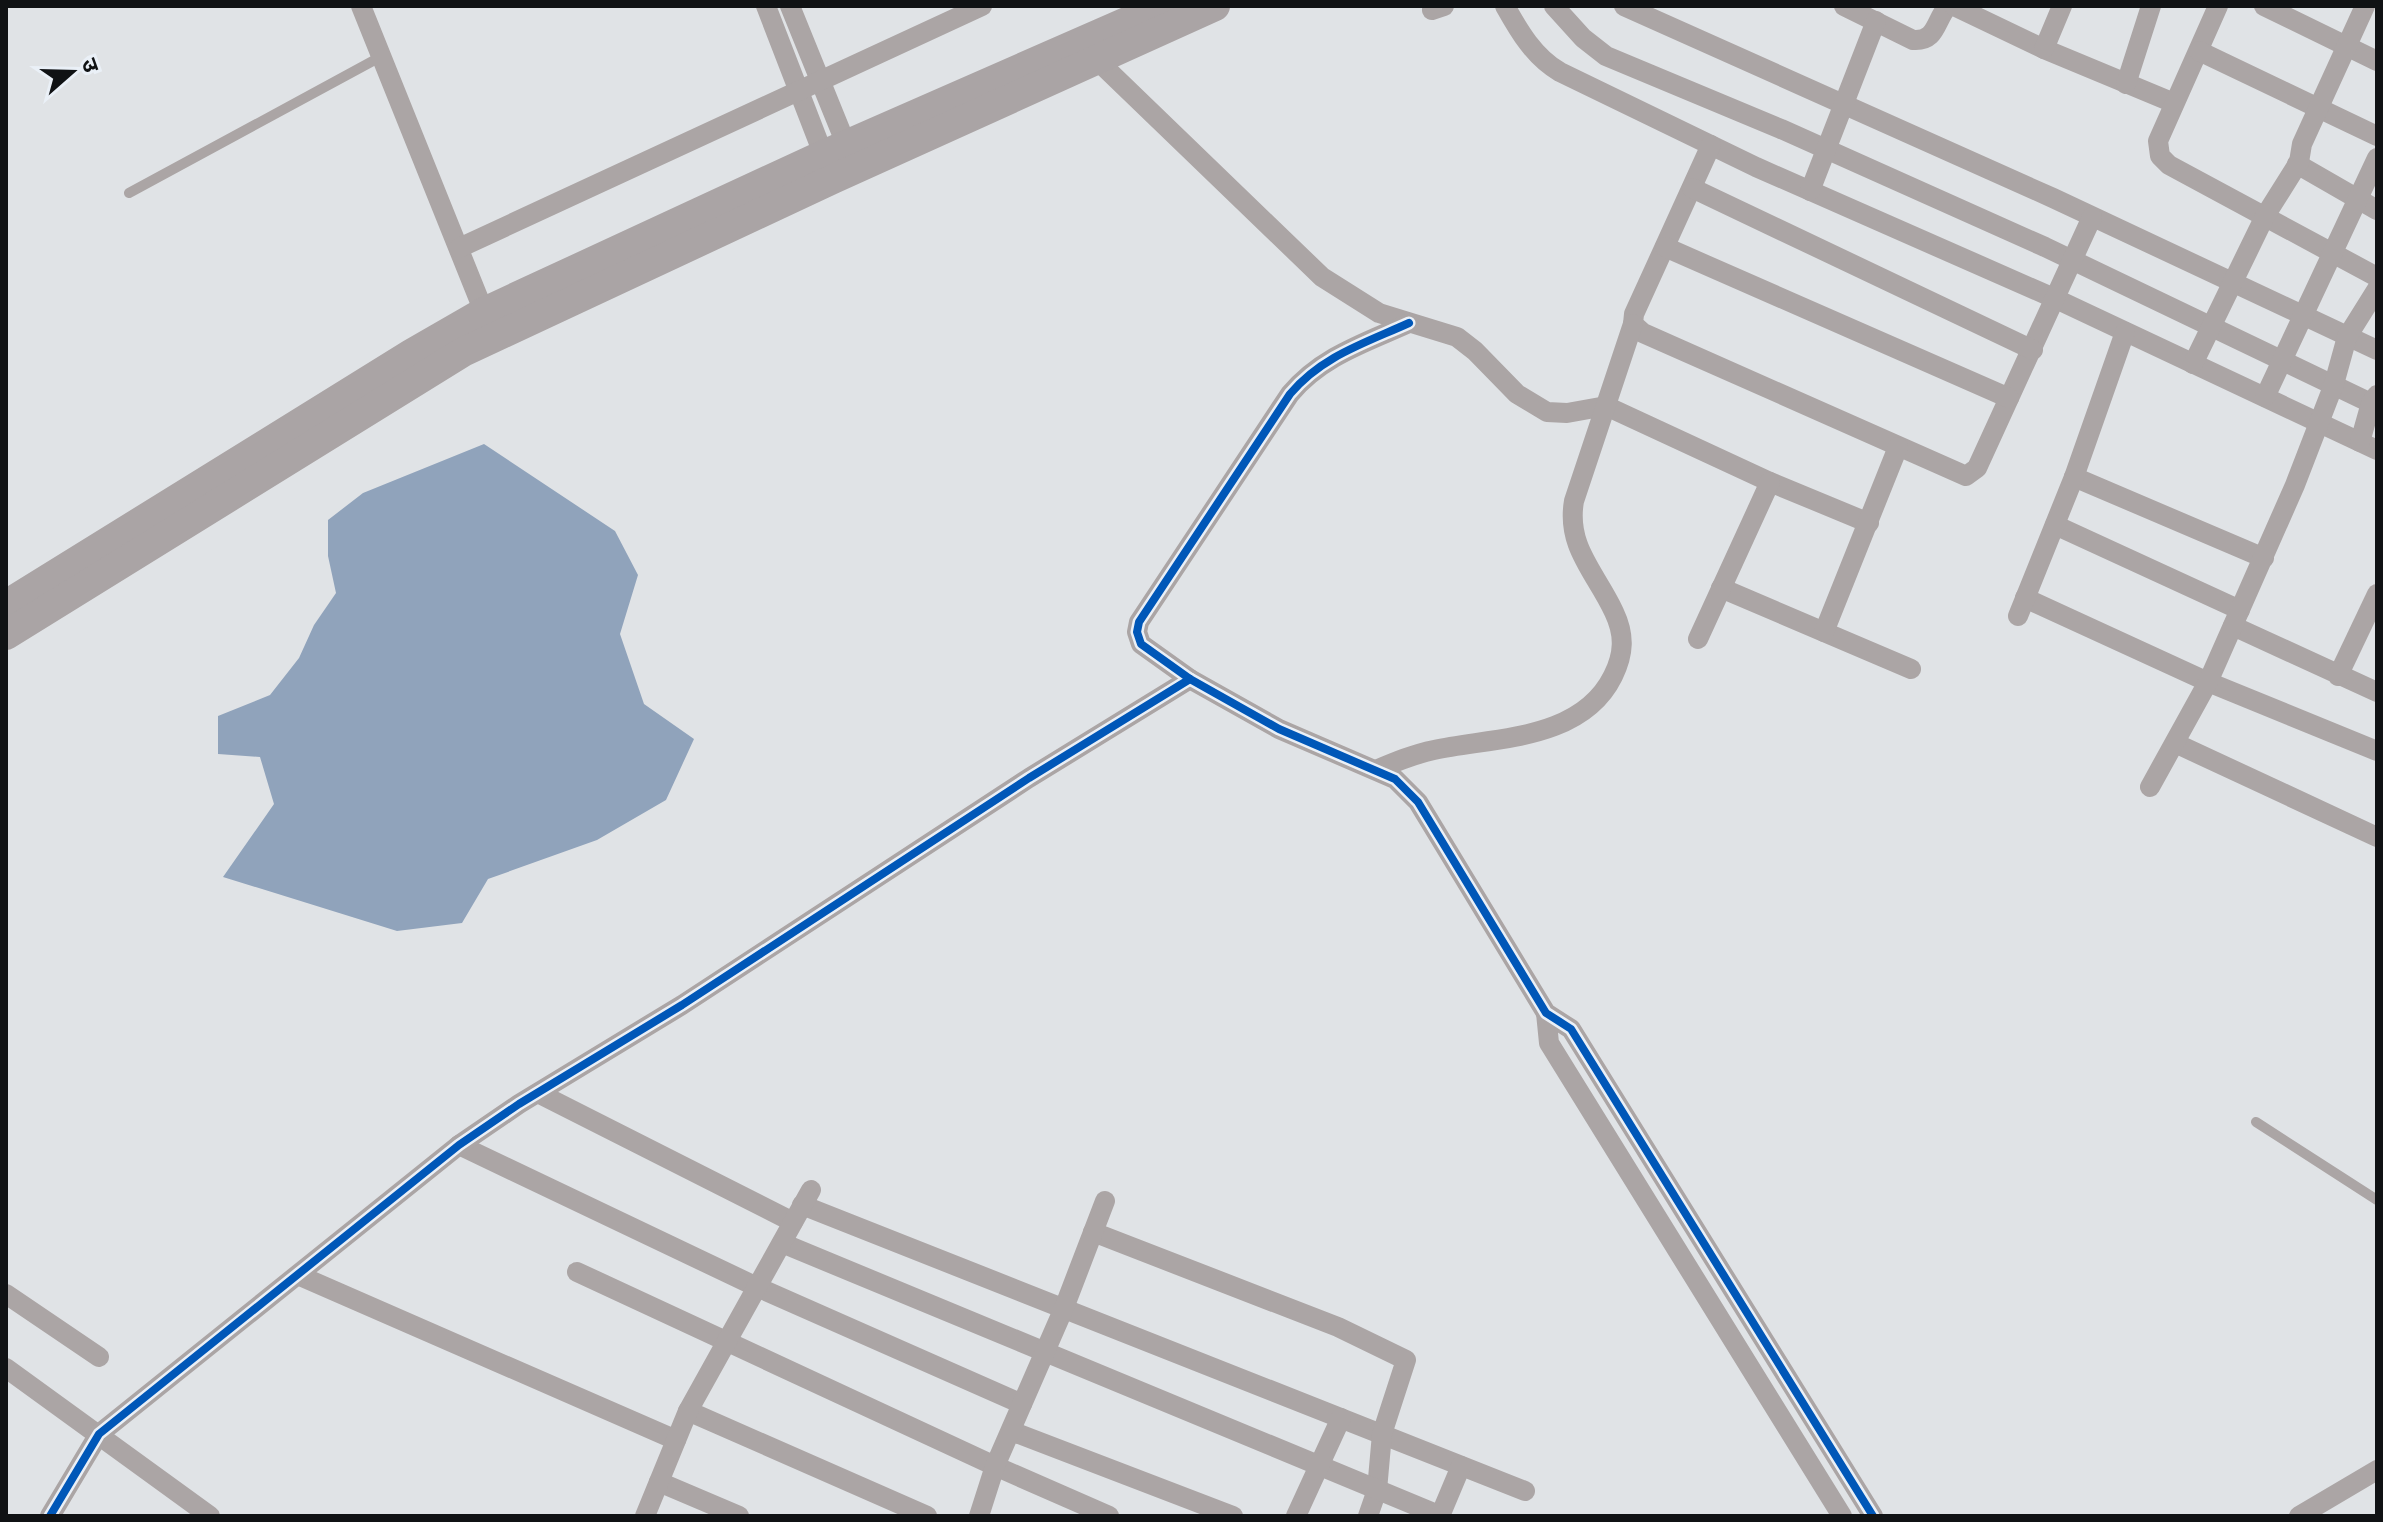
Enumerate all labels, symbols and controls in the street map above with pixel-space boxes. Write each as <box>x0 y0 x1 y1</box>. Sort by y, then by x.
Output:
north arrow <box>32 32 112 112</box>
text: उ <box>75 55 106 77</box>

